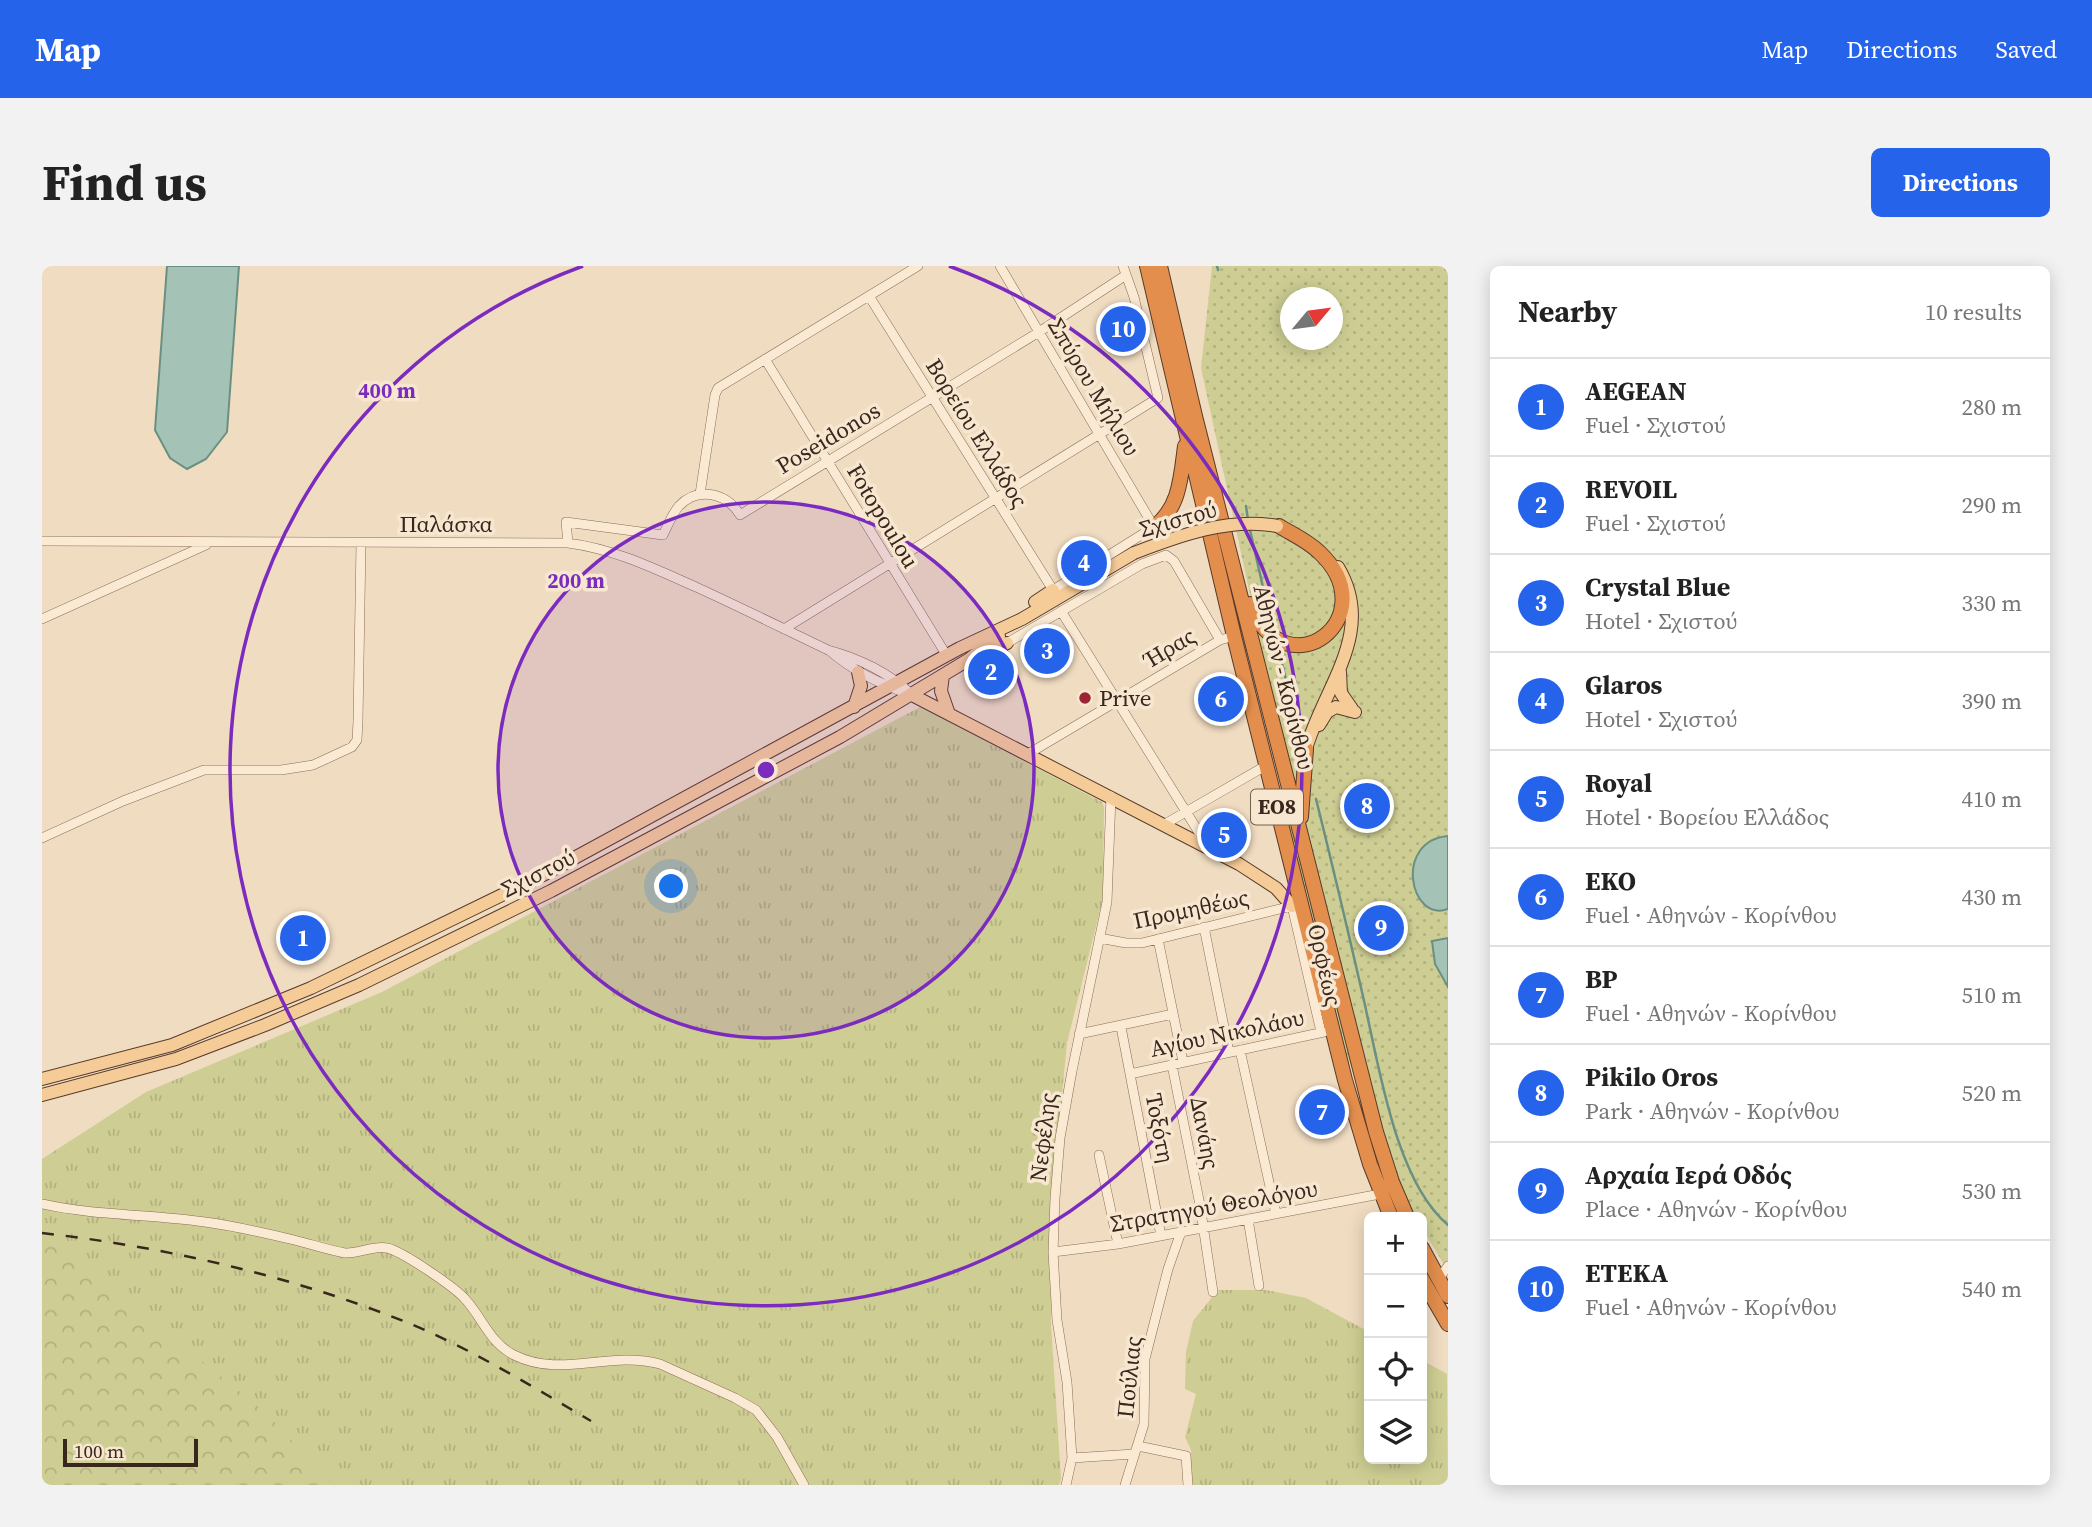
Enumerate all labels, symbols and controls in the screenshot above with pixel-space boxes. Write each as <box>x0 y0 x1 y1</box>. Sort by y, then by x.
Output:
text: Map <box>35 27 101 72</box>
text: Map <box>1761 33 1808 66</box>
text: Directions <box>1846 33 1957 66</box>
text: Saved <box>1995 33 2057 66</box>
button: Directions <box>1871 148 2050 217</box>
text: Find us <box>42 149 207 216</box>
north arrow <box>1280 287 1343 350</box>
text: Nearby <box>1518 291 1617 332</box>
text: 10 results <box>1925 296 2022 328</box>
pin: 10 <box>1100 303 1146 355</box>
street label: Σπύρου Μήλιου <box>1040 312 1148 462</box>
street label: Βορείου Ελλάδος <box>918 352 1036 514</box>
text: AEGEAN <box>1585 373 1687 409</box>
text: 400 m <box>358 376 416 405</box>
text: 1 <box>1535 391 1547 423</box>
text: 280 m <box>1961 391 2022 423</box>
street label: Poseidonos <box>770 394 886 482</box>
text: Fuel · Σχιστού <box>1585 409 1726 441</box>
street label: Fotopoulou <box>839 458 927 574</box>
text: REVOIL <box>1585 471 1677 507</box>
text: 2 <box>1535 489 1547 521</box>
text: 290 m <box>1961 489 2022 521</box>
street label: Σχιστού <box>1136 493 1220 545</box>
text: Fuel · Σχιστού <box>1585 507 1726 539</box>
street label: Παλάσκα <box>399 508 493 540</box>
pin: 4 <box>1061 537 1107 589</box>
text: 200 m <box>547 566 605 595</box>
text: Crystal Blue <box>1585 569 1730 605</box>
street label: Αθηνών - Κορίνθου <box>1246 581 1322 773</box>
text: 3 <box>1535 587 1547 619</box>
text: 330 m <box>1961 587 2022 619</box>
text: Hotel · Σχιστού <box>1585 605 1737 637</box>
street label: Ήρας <box>1136 620 1201 677</box>
pin: 3 <box>1024 625 1070 677</box>
pin: 2 <box>968 646 1014 698</box>
text: Glaros <box>1585 667 1662 703</box>
pin: 6 <box>1198 673 1244 725</box>
place label: Prive <box>1099 682 1151 714</box>
text: 4 <box>1535 685 1547 717</box>
text: 390 m <box>1961 685 2022 717</box>
marker: Prive <box>1077 690 1093 706</box>
text: Hotel · Σχιστού <box>1585 703 1737 735</box>
centre of rings <box>754 758 778 782</box>
text: Royal <box>1585 765 1652 801</box>
pin: 8 <box>1344 780 1390 832</box>
text: 5 <box>1535 783 1547 815</box>
text: 410 m <box>1961 783 2022 815</box>
road number: ΕΟ8 <box>1251 790 1303 824</box>
text: Hotel · Βορείου Ελλάδος <box>1585 801 1829 833</box>
pin: 5 <box>1201 809 1247 861</box>
street label: Σχιστού <box>496 841 580 905</box>
text: EKO <box>1585 863 1636 899</box>
your location <box>654 869 688 903</box>
street label: Προμηθέως <box>1130 881 1252 937</box>
text: 6 <box>1535 881 1547 913</box>
text: 430 m <box>1961 881 2022 913</box>
text: Fuel · Αθηνών - Κορίνθου <box>1585 899 1837 931</box>
pin: 9 <box>1358 902 1404 954</box>
pin: 1 <box>280 912 326 964</box>
street label: Ορφέως <box>1300 921 1350 1009</box>
text: BP <box>1585 961 1617 997</box>
text: 7 <box>1535 979 1547 1011</box>
text: 510 m <box>1961 979 2022 1011</box>
text: Fuel · Αθηνών - Κορίνθου <box>1585 997 1837 1029</box>
street label: Αγίου Νικολάου <box>1147 1001 1307 1065</box>
text: Pikilo Oros <box>1585 1059 1718 1095</box>
text: 8 <box>1535 1077 1547 1109</box>
text: 520 m <box>1961 1077 2022 1109</box>
pin: 7 <box>1299 1086 1345 1138</box>
street label: Τοξότη <box>1138 1090 1182 1166</box>
street label: Νεφέλης <box>1022 1091 1064 1183</box>
street label: Δανάης <box>1182 1094 1228 1172</box>
text: Park · Αθηνών - Κορίνθου <box>1585 1095 1839 1127</box>
text: Αρχαία Ιερά Οδός <box>1585 1157 1792 1193</box>
street label: Στρατηγού Θεολόγου <box>1108 1172 1320 1240</box>
text: 9 <box>1535 1175 1547 1207</box>
text: 530 m <box>1961 1175 2022 1207</box>
text: Place · Αθηνών - Κορίνθου <box>1585 1193 1847 1225</box>
map controls <box>1364 1212 1427 1464</box>
button: + <box>1364 1212 1427 1275</box>
text: ETEKA <box>1585 1255 1668 1291</box>
text: 10 <box>1529 1273 1553 1305</box>
text: 540 m <box>1961 1273 2022 1305</box>
button: − <box>1364 1275 1427 1338</box>
text: Fuel · Αθηνών - Κορίνθου <box>1585 1291 1837 1323</box>
street label: Πούλιας <box>1109 1334 1149 1420</box>
button: locate <box>1364 1338 1427 1401</box>
button: layers <box>1364 1401 1427 1464</box>
scale bar <box>63 1436 198 1468</box>
text: 100 m <box>74 1438 124 1464</box>

